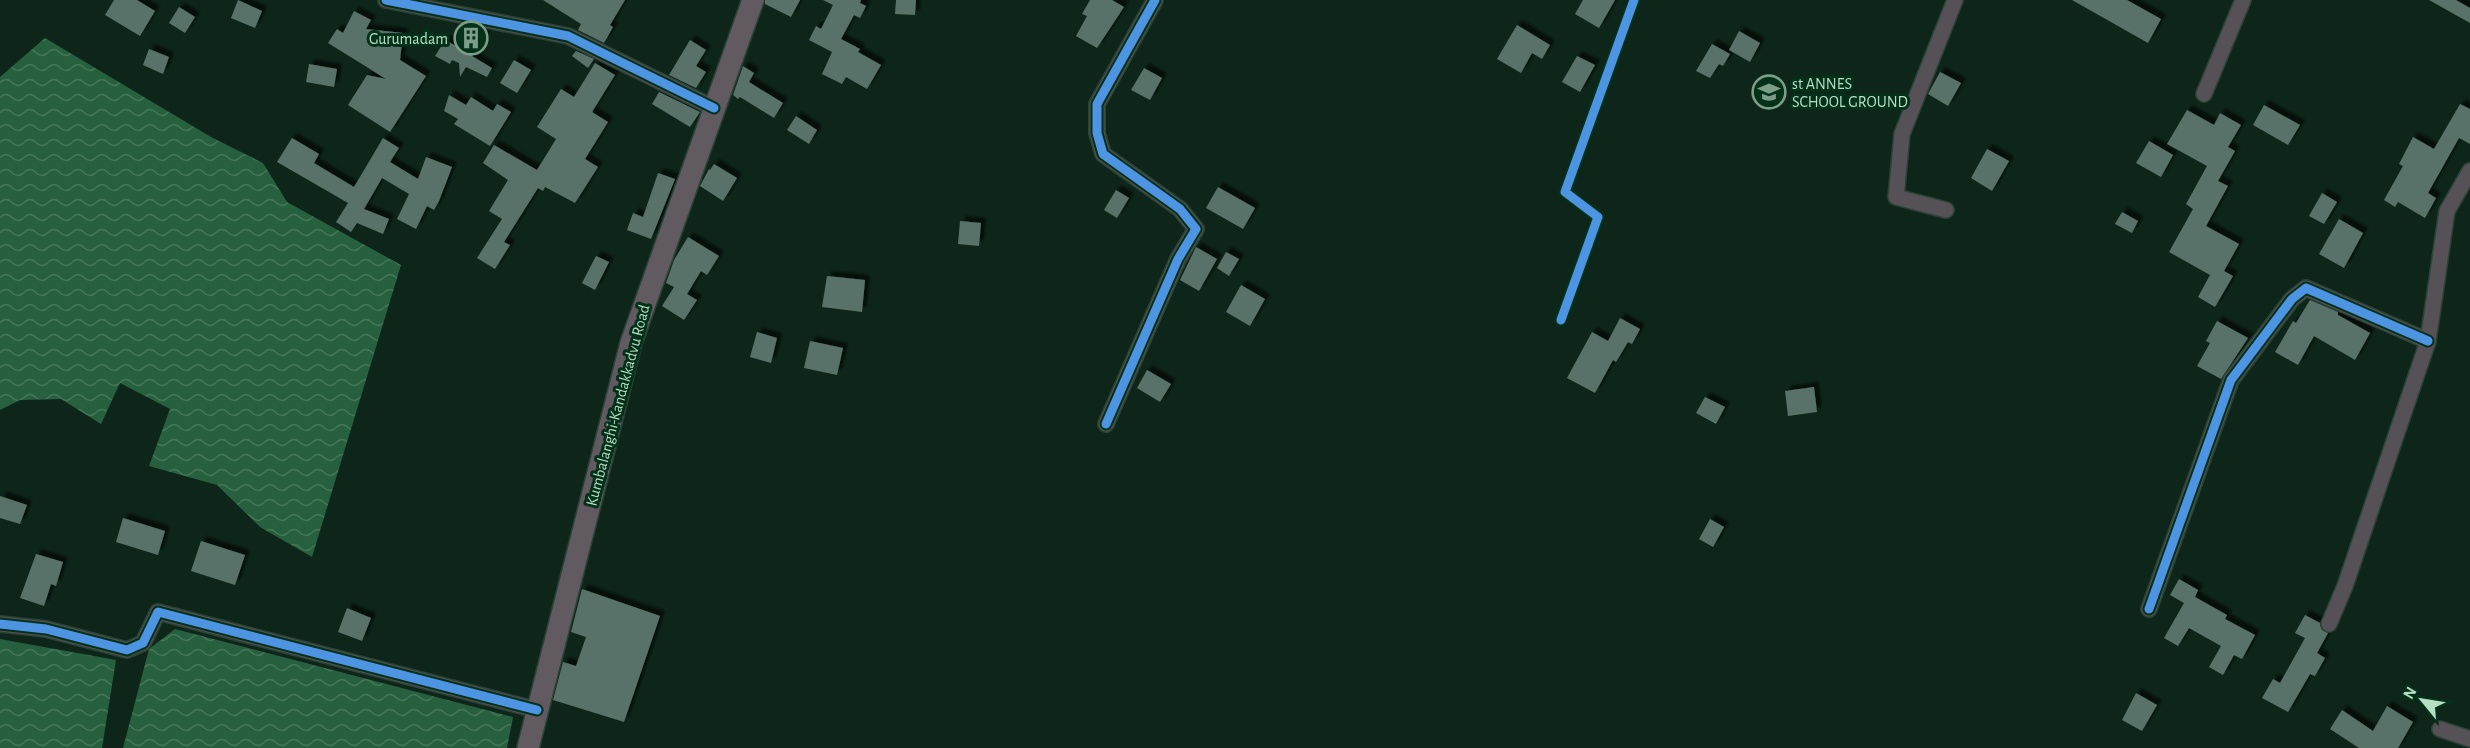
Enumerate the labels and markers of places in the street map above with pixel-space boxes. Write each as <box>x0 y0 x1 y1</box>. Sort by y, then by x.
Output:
building icon: Gurumadam <box>453 20 489 56</box>
place label: Gurumadam <box>369 31 448 47</box>
school or university icon: st ANNES SCHOOL GROUND <box>1751 74 1787 110</box>
place label: st ANNES SCHOOL GROUND <box>1792 76 1908 110</box>

